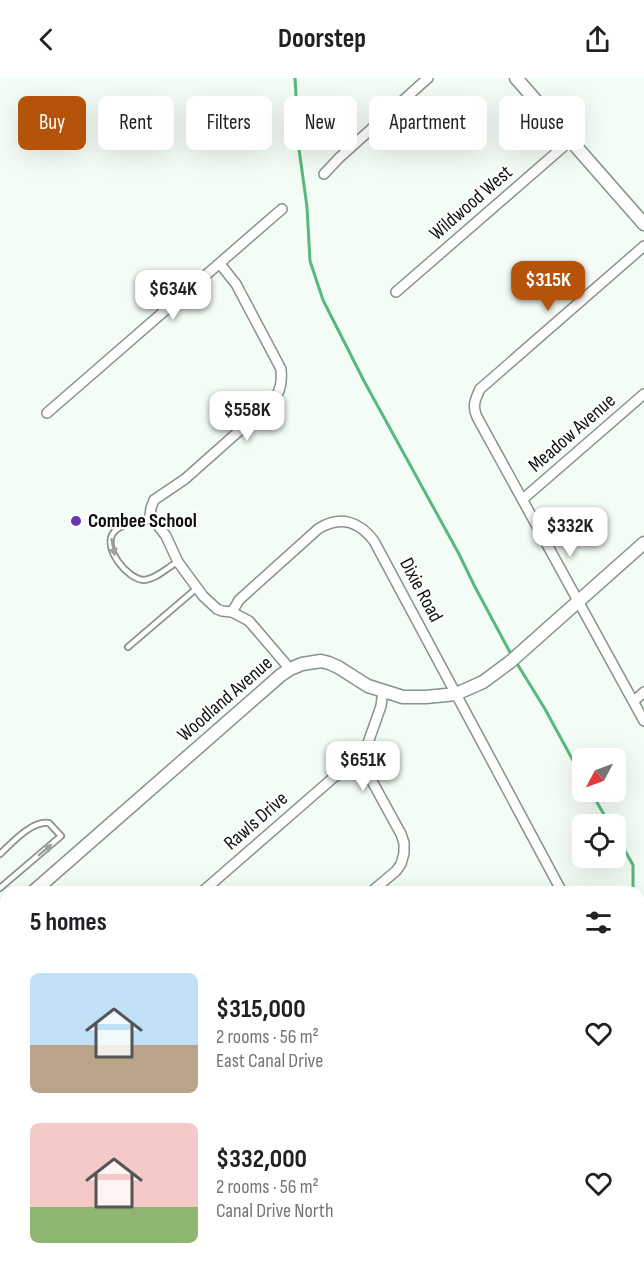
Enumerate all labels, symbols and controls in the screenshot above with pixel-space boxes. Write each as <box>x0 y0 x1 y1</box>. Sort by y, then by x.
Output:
icon: back <box>30 23 63 56</box>
text: Doorstep <box>278 23 366 55</box>
icon: share <box>581 23 614 56</box>
chip: Buy <box>18 96 86 150</box>
chip: Rent <box>98 96 174 150</box>
chip: Filters <box>186 96 272 150</box>
chip: New <box>284 96 357 150</box>
chip: Apartment <box>369 96 487 150</box>
chip: House <box>499 96 585 150</box>
street label: Wildwood West <box>425 160 517 246</box>
pin: $315K <box>506 261 590 312</box>
text: $315K <box>525 268 571 292</box>
pin: $634K <box>131 270 215 321</box>
text: $634K <box>149 277 197 301</box>
street label: Meadow Avenue <box>524 389 620 477</box>
pin: $558K <box>205 391 289 442</box>
text: $558K <box>223 398 271 422</box>
pin: $332K <box>528 507 612 558</box>
place label: Combee School <box>88 509 197 533</box>
marker: Combee School <box>69 514 83 528</box>
text: $332K <box>547 514 593 538</box>
one-way arrow <box>109 538 118 557</box>
street label: Dixie Road <box>394 554 448 626</box>
street label: Woodland Avenue <box>173 651 277 747</box>
pin: $651K <box>321 741 405 792</box>
text: $651K <box>340 748 386 772</box>
north arrow <box>572 748 626 802</box>
map controls <box>572 748 626 868</box>
street label: Rawls Drive <box>219 787 293 855</box>
button: locate <box>572 814 626 868</box>
one-way arrow <box>37 844 52 857</box>
icon: filters <box>582 906 615 939</box>
text: 5 homes <box>30 907 107 938</box>
text: $315,000 <box>216 994 306 1025</box>
icon: home <box>78 997 150 1069</box>
icon: heart <box>582 1017 615 1050</box>
text: 2 rooms · 56 m² <box>216 1025 319 1049</box>
text: East Canal Drive <box>216 1049 323 1073</box>
text: $332,000 <box>216 1144 307 1175</box>
icon: home <box>78 1147 150 1219</box>
icon: heart <box>582 1167 615 1200</box>
text: 2 rooms · 56 m² <box>216 1175 319 1199</box>
text: Canal Drive North <box>216 1199 333 1223</box>

